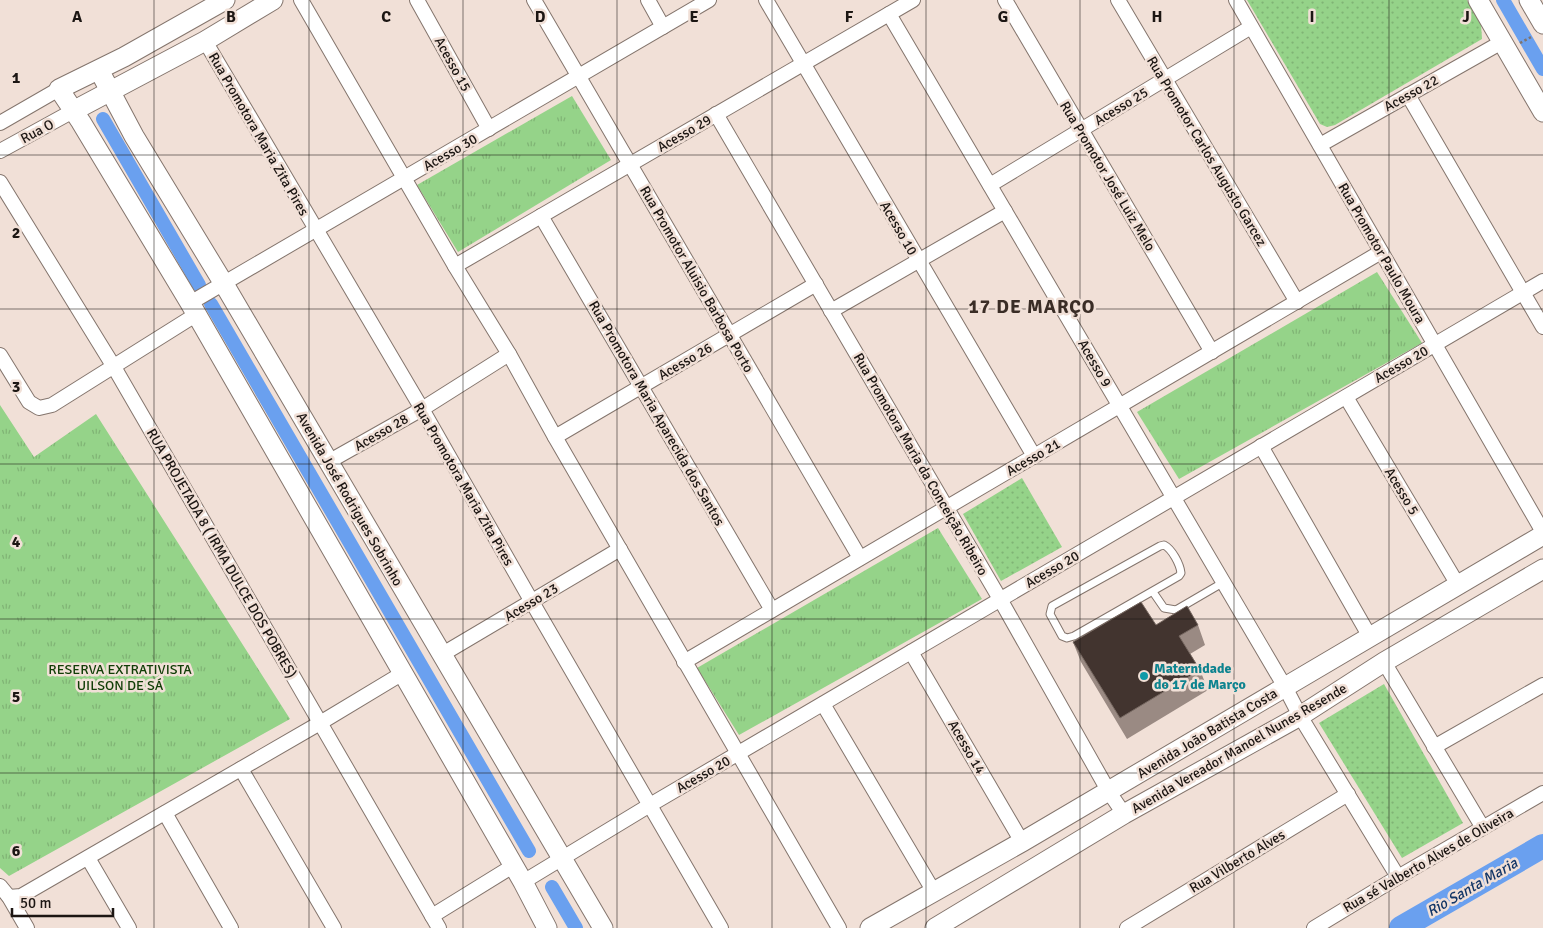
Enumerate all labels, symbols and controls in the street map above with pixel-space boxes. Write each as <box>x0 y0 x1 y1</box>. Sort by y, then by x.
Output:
text: A <box>72 7 83 27</box>
text: B <box>226 7 236 27</box>
text: C <box>381 7 391 27</box>
text: D <box>535 7 546 27</box>
text: E <box>689 7 699 27</box>
text: F <box>845 7 854 27</box>
text: G <box>998 7 1008 27</box>
text: H <box>1152 7 1162 27</box>
text: I <box>1309 7 1315 27</box>
text: J <box>1462 7 1470 27</box>
street label: Acesso 15 <box>431 34 474 94</box>
street label: Rua Promotora Maria Zita Pires <box>205 50 312 219</box>
street label: Rua Promotor Carlos Augusto Garcez <box>1143 53 1270 249</box>
text: 1 <box>12 68 21 88</box>
street label: Acesso 22 <box>1381 72 1441 115</box>
street label: Acesso 25 <box>1091 84 1151 129</box>
street label: Rua Promotor José Luiz Melo <box>1056 98 1159 254</box>
street label: Acesso 29 <box>654 111 714 156</box>
street label: Rua O <box>18 116 57 147</box>
street label: Acesso 30 <box>420 130 480 175</box>
street label: Rua Promotor Paulo Moura <box>1334 180 1429 327</box>
street label: Rua Promotor Aluisio Barbosa Porto <box>636 183 757 376</box>
street label: Acesso 10 <box>876 198 921 258</box>
text: 2 <box>12 223 20 243</box>
district label: 17 DE MARÇO <box>969 295 1095 319</box>
street label: Rua Promotora Maria Aparecida dos Santos <box>585 298 728 529</box>
street label: Acesso 9 <box>1074 336 1115 390</box>
street label: Acesso 26 <box>655 339 715 384</box>
street label: Acesso 20 <box>1371 342 1431 387</box>
street label: Rua Promotora Maria da Conceição Ribeiro <box>850 350 991 578</box>
text: 3 <box>12 377 20 397</box>
street label: Rua Promotora Maria Zita Pires <box>410 400 517 569</box>
street label: Avenida José Rodrigues Sobrinho <box>293 409 406 589</box>
street label: Acesso 28 <box>351 410 411 455</box>
street label: RUA PROJETADA 8 ( IRMA DULCE DOS POBRES) <box>143 425 300 681</box>
street label: Acesso 21 <box>1003 435 1063 480</box>
street label: Acesso 5 <box>1381 465 1422 518</box>
text: 4 <box>12 532 21 552</box>
street label: Acesso 20 <box>1022 547 1082 592</box>
street label: Acesso 23 <box>501 580 561 625</box>
place label: Maternidade do 17 de Março <box>1154 660 1246 693</box>
park label: RESERVA EXTRATIVISTA UILSON DE SÁ <box>48 661 192 694</box>
marker: Maternidade do 17 de Março <box>1138 670 1150 682</box>
street label: Avenida Vereador Manoel Nunes Resende <box>1129 680 1350 817</box>
street label: Avenida João Batista Costa <box>1134 685 1281 782</box>
text: 5 <box>12 687 20 707</box>
street label: Acesso 14 <box>944 717 989 778</box>
street label: Acesso 20 <box>673 752 733 797</box>
street label: Rua sé Valberto Alves de Oliveira <box>1340 805 1517 916</box>
street label: Rua Vilberto Alves <box>1186 826 1288 897</box>
text: 6 <box>12 841 21 861</box>
water label: Rio Santa Maria <box>1423 854 1521 920</box>
scale bar <box>12 886 114 918</box>
text: 50 m <box>20 894 51 912</box>

